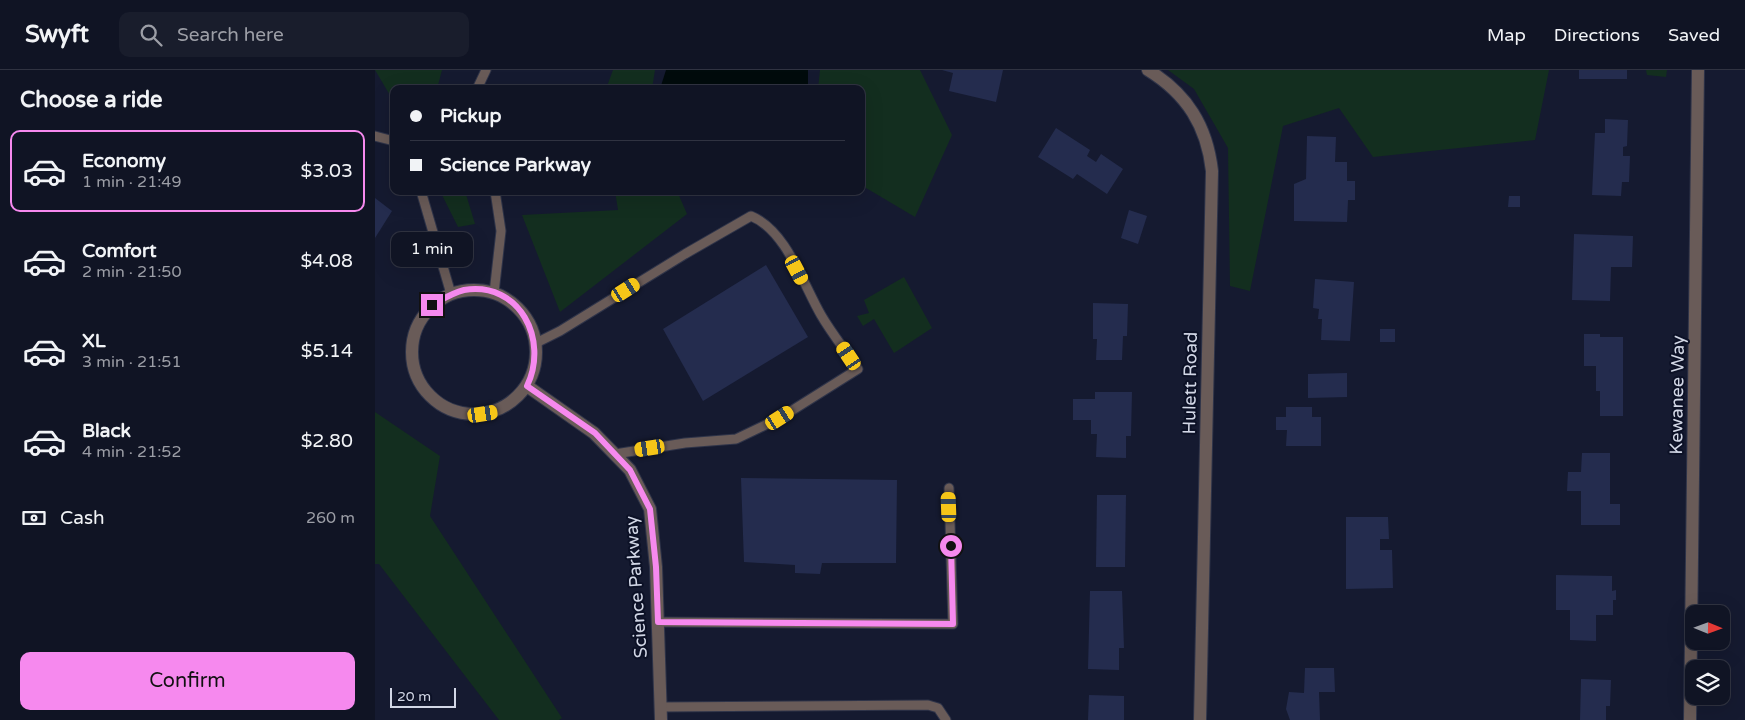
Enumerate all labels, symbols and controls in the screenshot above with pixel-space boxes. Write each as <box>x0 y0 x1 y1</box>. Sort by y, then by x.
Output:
search box <box>119 12 469 57</box>
text: Swyft <box>25 20 89 49</box>
icon: search <box>137 21 165 49</box>
text: Search here <box>177 24 284 46</box>
text: Map <box>1487 24 1526 46</box>
text: Directions <box>1554 24 1640 46</box>
text: Saved <box>1668 24 1720 46</box>
text: Choose a ride <box>20 87 163 113</box>
text: Pickup <box>440 105 501 127</box>
icon: car <box>22 149 67 194</box>
text: Economy <box>82 150 166 172</box>
text: Science Parkway <box>440 154 591 176</box>
text: $3.03 <box>301 160 353 182</box>
text: 1 min · 21:49 <box>82 172 181 192</box>
callout: 1 min <box>391 232 473 268</box>
icon: car <box>22 239 67 284</box>
text: 1 min <box>411 239 453 259</box>
text: Comfort <box>82 240 156 262</box>
text: $4.08 <box>301 250 353 272</box>
car <box>783 253 810 287</box>
text: 2 min · 21:50 <box>82 262 181 282</box>
car <box>609 276 642 304</box>
route end <box>421 294 443 316</box>
icon: car <box>22 329 67 374</box>
text: XL <box>82 330 106 352</box>
street label: Hulett Road <box>1178 331 1202 435</box>
street label: Kewanee Way <box>1665 335 1689 455</box>
car <box>834 339 863 373</box>
text: $5.14 <box>301 340 353 362</box>
text: 3 min · 21:51 <box>82 352 181 372</box>
car <box>467 404 498 424</box>
car <box>763 404 796 432</box>
icon: car <box>22 419 67 464</box>
text: Black <box>82 420 131 442</box>
text: $2.80 <box>301 430 353 452</box>
car <box>634 438 665 458</box>
text: 4 min · 21:52 <box>82 442 181 462</box>
car <box>940 492 957 522</box>
icon: cash <box>20 504 48 532</box>
text: Cash <box>60 507 105 529</box>
text: 260 m <box>306 508 355 528</box>
street label: Science Parkway <box>620 515 652 659</box>
route start <box>940 535 962 557</box>
north arrow <box>1685 605 1730 650</box>
map controls <box>1685 605 1730 705</box>
button: Confirm <box>20 652 355 710</box>
button: layers <box>1685 660 1730 705</box>
scale bar <box>390 685 456 708</box>
text: 20 m <box>397 688 431 705</box>

